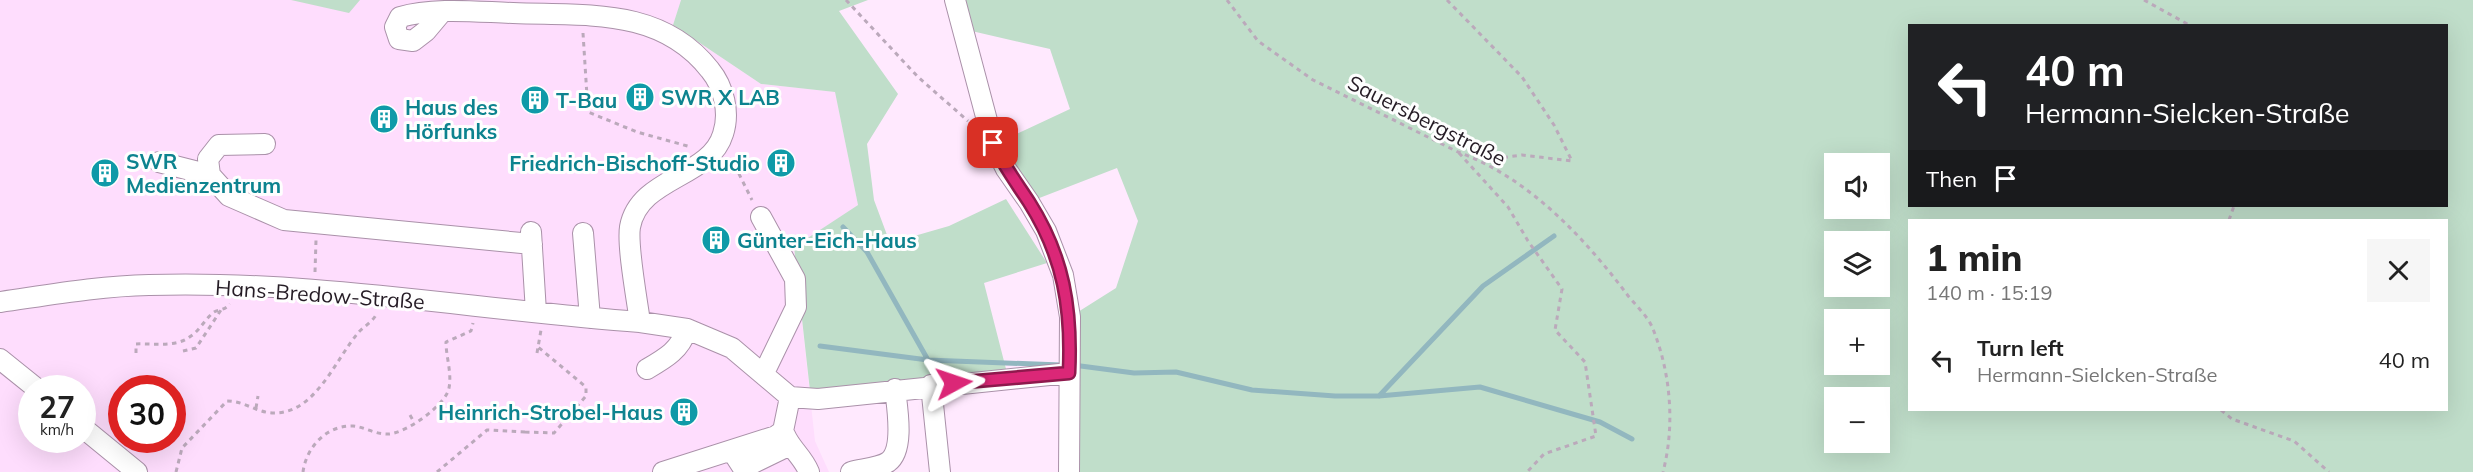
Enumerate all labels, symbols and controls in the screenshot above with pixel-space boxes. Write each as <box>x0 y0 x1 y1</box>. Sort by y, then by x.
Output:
text: 40 m <box>2025 44 2125 97</box>
icon: left <box>1926 48 2004 126</box>
street label: Sauersbergstraße <box>1344 69 1510 171</box>
building icon: SWR X LAB <box>624 81 656 113</box>
building icon: T-Bau <box>519 84 551 116</box>
place label: SWR X LAB <box>661 84 780 110</box>
place label: T-Bau <box>556 87 617 113</box>
place label: Haus des Hörfunks <box>405 94 498 144</box>
text: Hermann-Sielcken-Straße <box>2025 96 2349 130</box>
building icon: Haus des Hörfunks <box>368 103 400 135</box>
pin <box>967 117 1018 168</box>
icon: arrive <box>976 126 1009 159</box>
building icon: Friedrich-Bischoff-Studio <box>765 147 797 179</box>
place label: SWR Medienzentrum <box>126 148 281 198</box>
place label: Friedrich-Bischoff-Studio <box>509 150 760 176</box>
map controls <box>1824 153 1890 453</box>
button: sound <box>1824 153 1890 219</box>
building icon: SWR Medienzentrum <box>89 157 121 189</box>
icon: arrive <box>1989 162 2022 195</box>
text: Then <box>1926 165 1977 193</box>
building icon: Günter-Eich-Haus <box>700 224 732 256</box>
place label: Günter-Eich-Haus <box>737 227 917 253</box>
button: layers <box>1824 231 1890 297</box>
text: 1 min <box>1926 235 2022 280</box>
button: close <box>2367 239 2430 302</box>
street label: Hans-Bredow-Straße <box>214 274 426 314</box>
text: 140 m · 15:19 <box>1926 280 2052 305</box>
button: + <box>1824 309 1890 375</box>
text: Turn left <box>1977 334 2064 362</box>
icon: left <box>1926 344 1959 377</box>
text: 40 m <box>2379 346 2430 374</box>
position arrow <box>922 351 986 415</box>
text: Hermann-Sielcken-Straße <box>1977 362 2217 387</box>
speed limit sign: 30 <box>108 375 186 453</box>
button: − <box>1824 387 1890 453</box>
text: 27 <box>39 388 75 426</box>
building icon: Heinrich-Strobel-Haus <box>668 396 700 428</box>
place label: Heinrich-Strobel-Haus <box>438 399 663 425</box>
text: km/h <box>40 420 74 439</box>

